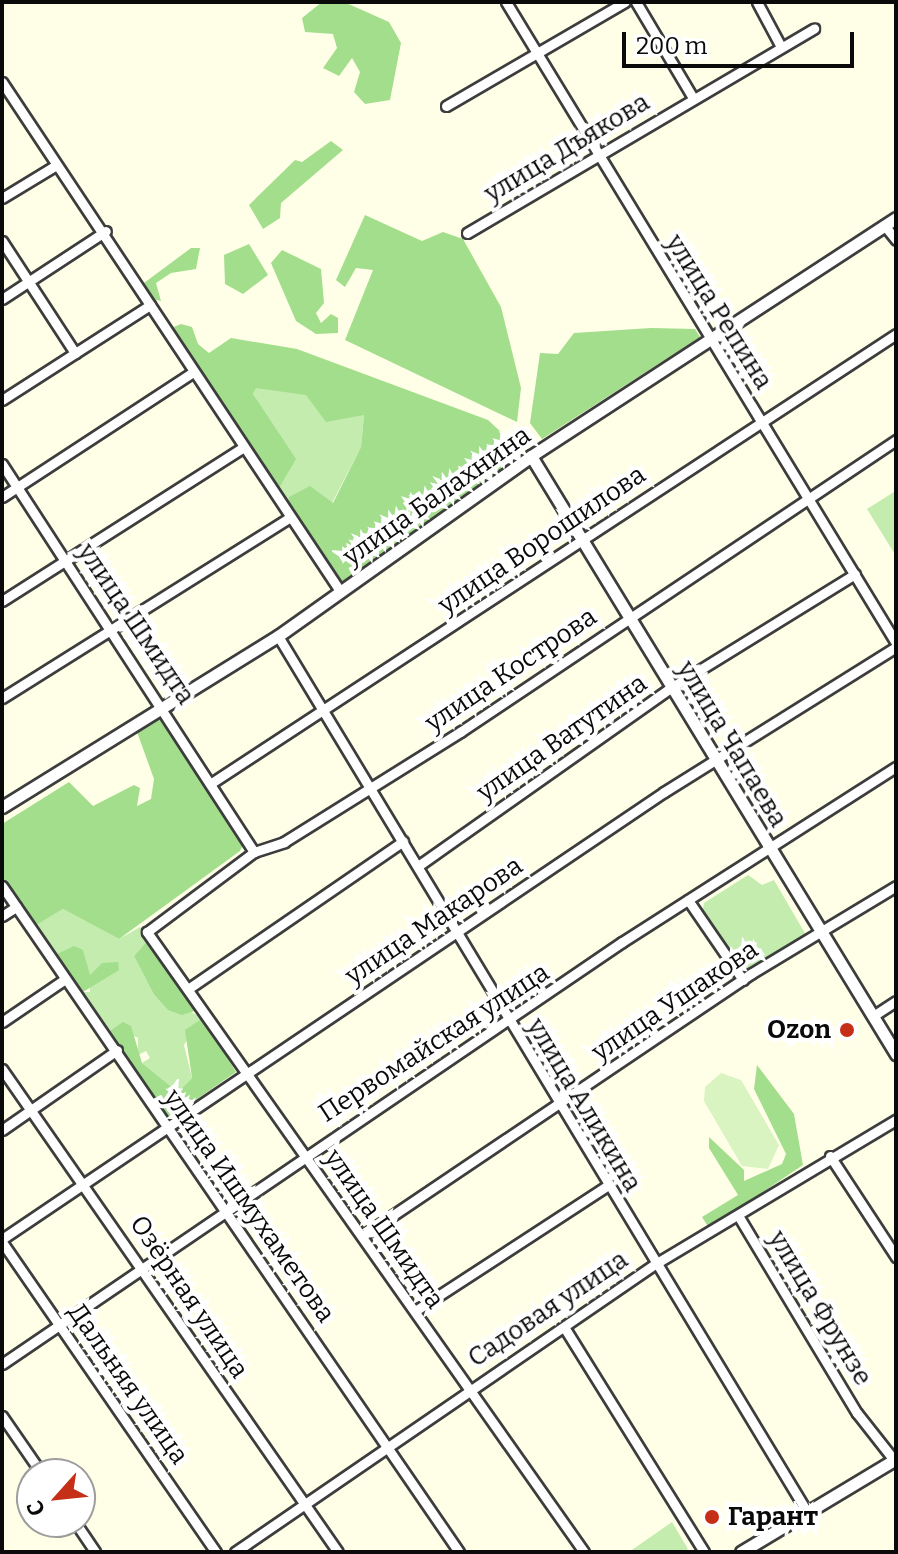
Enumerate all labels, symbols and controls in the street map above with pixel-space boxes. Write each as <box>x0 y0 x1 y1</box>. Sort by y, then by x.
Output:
scale bar <box>626 16 858 66</box>
text: 200 m <box>636 32 708 60</box>
street label: улица Дъякова <box>479 87 655 209</box>
street label: улица Репина <box>659 229 779 395</box>
street label: улица Балахнина <box>337 420 537 572</box>
street label: улица Ворошилова <box>432 459 652 621</box>
street label: улица Шмидта <box>71 538 201 710</box>
street label: улица Кострова <box>420 601 602 739</box>
street label: улица Чапаева <box>670 655 794 833</box>
street label: улица Ватутина <box>471 668 653 808</box>
street label: улица Макарова <box>339 850 529 992</box>
street label: улица Ушакова <box>586 934 764 1068</box>
street label: Первомайская улица <box>313 957 555 1129</box>
street label: улица Аликина <box>520 1013 648 1197</box>
place label: Ozon <box>767 1014 831 1046</box>
marker: Ozon <box>838 1021 856 1039</box>
street label: улица Ишмухаметова <box>157 1084 341 1328</box>
street label: улица Шмидта <box>318 1143 450 1315</box>
street label: Озёрная улица <box>123 1210 255 1384</box>
street label: улица Фрунзе <box>762 1225 878 1391</box>
street label: Садовая улица <box>462 1244 634 1374</box>
street label: Дальняя улица <box>61 1298 195 1470</box>
north arrow <box>16 1458 96 1538</box>
text: С <box>21 1496 51 1521</box>
place label: Гарант <box>728 1501 818 1533</box>
marker: Гарант <box>703 1508 721 1526</box>

